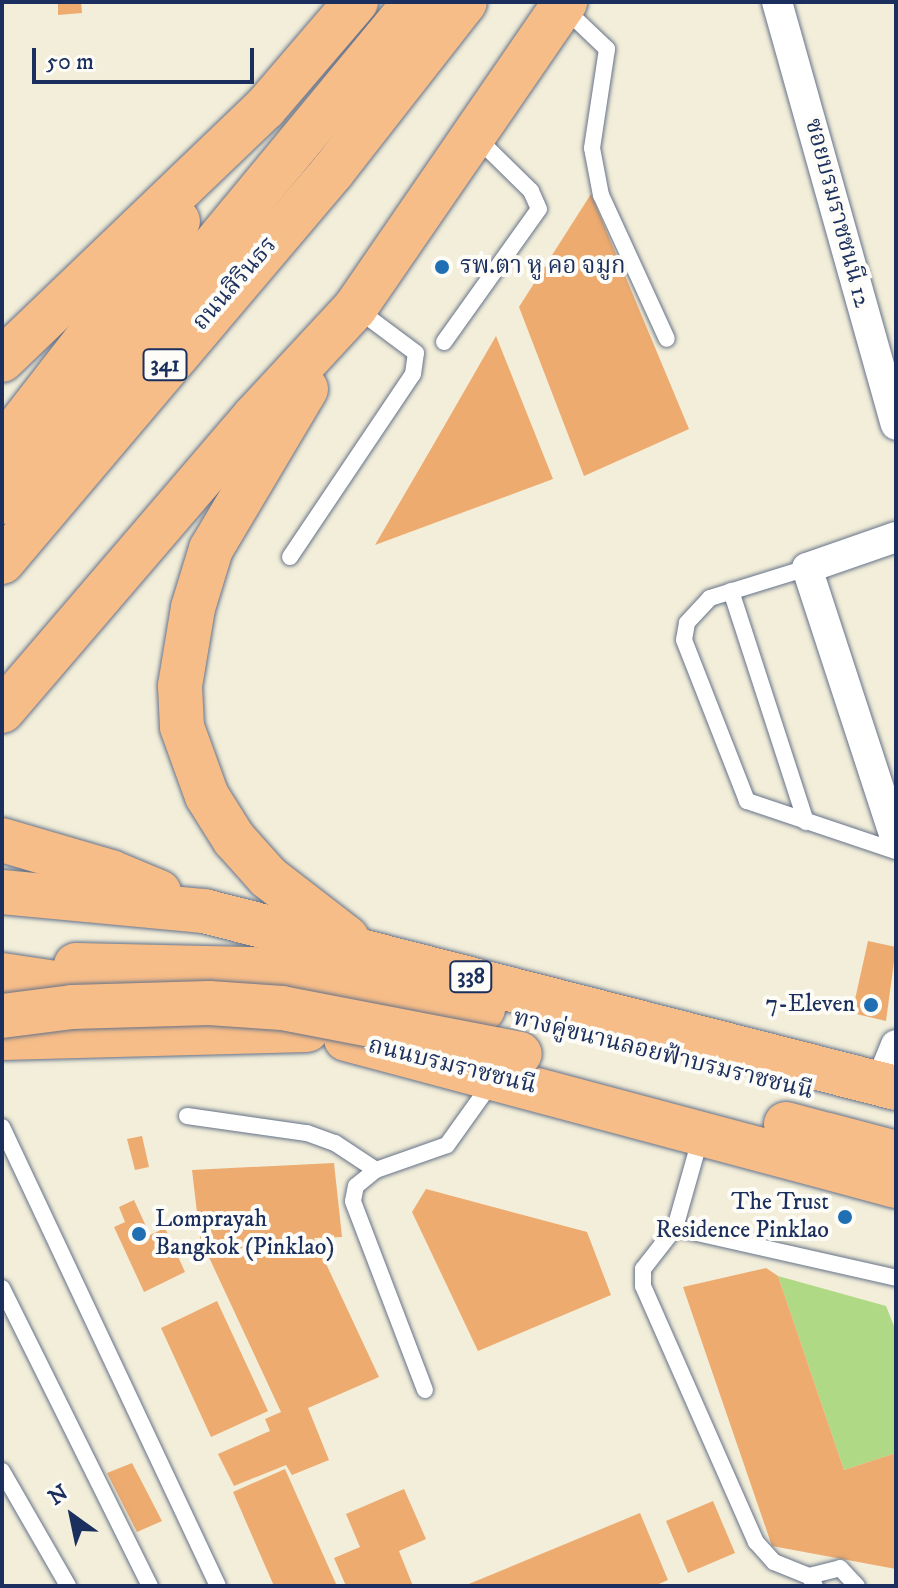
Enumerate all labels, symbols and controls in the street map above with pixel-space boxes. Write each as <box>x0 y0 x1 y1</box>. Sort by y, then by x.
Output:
scale bar <box>36 32 258 82</box>
text: 50 m <box>46 47 94 77</box>
street label: ซอยบรมราชชนนี 12 <box>798 115 876 311</box>
street label: ถนนสิรินธร <box>187 231 283 337</box>
place label: รพ.ตา หู คอ จมูก <box>460 253 626 281</box>
marker: รพ.ตา หู คอ จมูก <box>431 256 453 278</box>
road number: 341 <box>141 347 189 383</box>
road number: 338 <box>449 959 493 995</box>
place label: 7-Eleven <box>766 991 855 1019</box>
marker: 7-Eleven <box>862 996 880 1014</box>
street label: ทางคู่ขนานลอยฟ้าบรมราชชนนี <box>510 1004 816 1106</box>
street label: ถนนบรมราชชนนี <box>365 1031 539 1101</box>
place label: The Trust Residence Pinklao <box>656 1189 829 1245</box>
place label: Lomprayah Bangkok (Pinklao) <box>155 1206 335 1262</box>
marker: The Trust Residence Pinklao <box>836 1208 854 1226</box>
marker: Lomprayah Bangkok (Pinklao) <box>130 1225 148 1243</box>
north arrow <box>32 1476 112 1556</box>
text: N <box>44 1479 74 1512</box>

